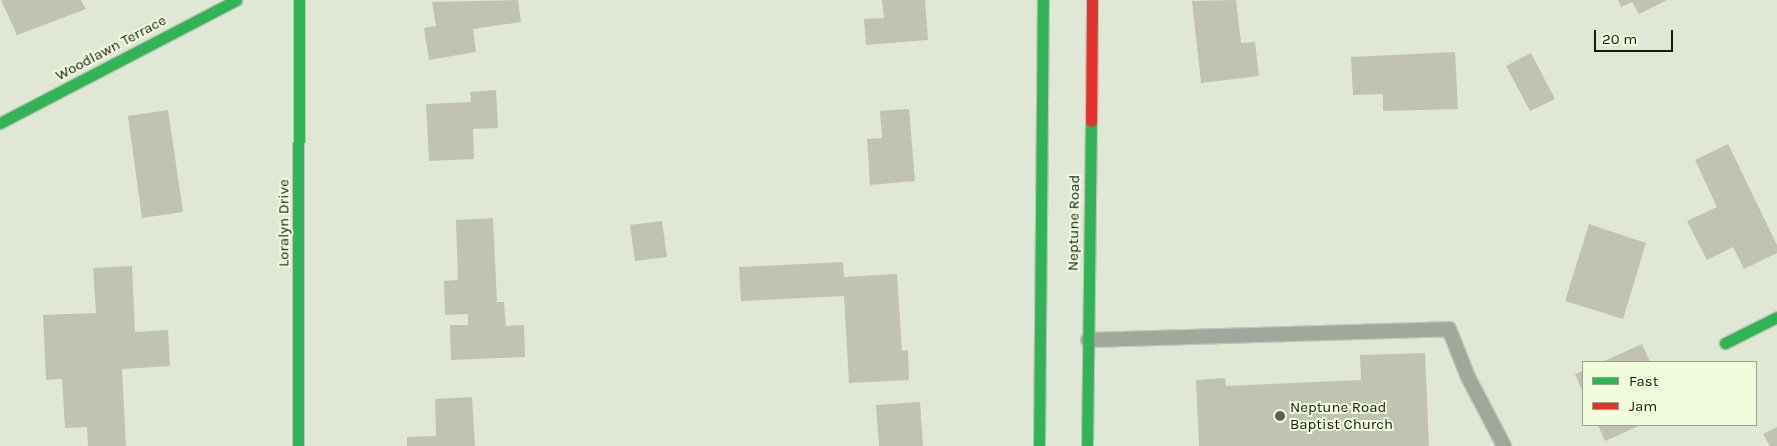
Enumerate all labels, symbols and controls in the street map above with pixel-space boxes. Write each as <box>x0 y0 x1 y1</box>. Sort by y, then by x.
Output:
street label: Woodlawn Terrace <box>53 11 169 85</box>
scale bar <box>1597 20 1676 52</box>
text: 20 m <box>1602 30 1637 48</box>
street label: Neptune Road <box>1064 175 1084 271</box>
street label: Loralyn Drive <box>275 179 293 267</box>
legend <box>1582 361 1757 426</box>
text: Fast <box>1629 372 1658 390</box>
text: Jam <box>1629 397 1657 415</box>
place label: Neptune Road Baptist Church <box>1290 398 1393 433</box>
marker: Neptune Road Baptist Church <box>1274 410 1286 422</box>

